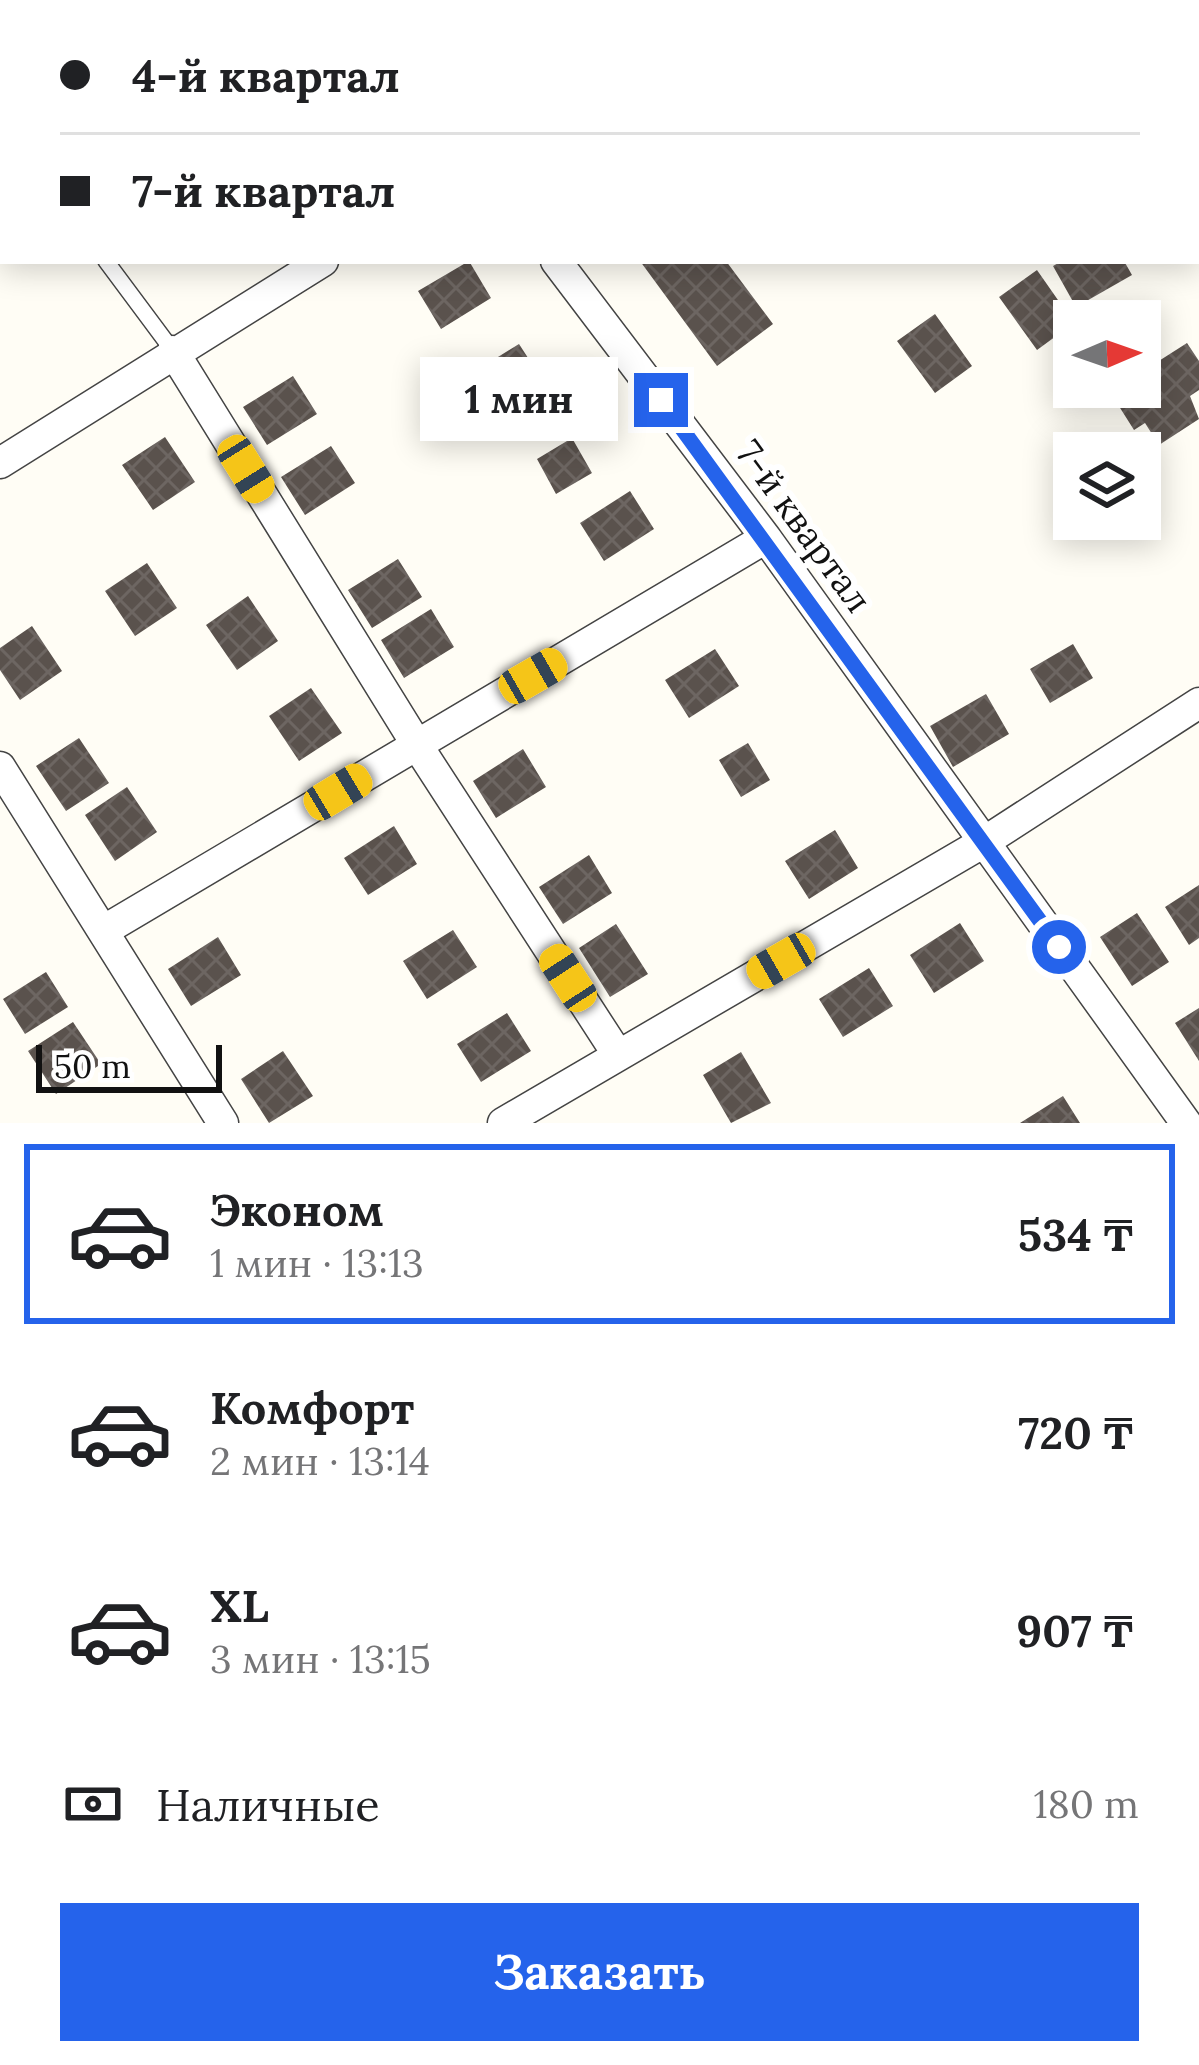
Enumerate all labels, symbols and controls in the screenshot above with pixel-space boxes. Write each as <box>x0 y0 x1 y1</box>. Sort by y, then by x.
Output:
text: 4-й квартал <box>132 47 400 104</box>
text: 7-й квартал <box>132 162 396 219</box>
north arrow <box>1053 300 1161 408</box>
map controls <box>1053 300 1161 540</box>
callout: 1 мин <box>421 358 619 442</box>
route end <box>634 373 688 427</box>
text: 1 мин <box>465 374 573 424</box>
car <box>212 429 280 509</box>
street label: 7-й квартал <box>726 431 882 621</box>
button: layers <box>1053 432 1161 540</box>
car <box>493 642 573 710</box>
car <box>298 758 378 826</box>
route start <box>1032 920 1086 974</box>
car <box>741 927 821 995</box>
car <box>533 938 603 1018</box>
scale bar <box>36 1039 222 1092</box>
text: 50 m <box>54 1045 131 1087</box>
icon: car <box>66 1180 174 1288</box>
text: Эконом <box>210 1181 384 1238</box>
text: 534 ₸ <box>1018 1206 1133 1263</box>
text: 1 мин · 13:13 <box>210 1238 424 1288</box>
icon: car <box>66 1378 174 1486</box>
text: Комфорт <box>210 1379 414 1436</box>
text: 720 ₸ <box>1018 1404 1133 1461</box>
text: 2 мин · 13:14 <box>210 1436 430 1486</box>
icon: car <box>66 1576 174 1684</box>
text: XL <box>210 1577 269 1634</box>
text: 907 ₸ <box>1016 1602 1133 1659</box>
text: 3 мин · 13:15 <box>210 1634 431 1684</box>
icon: cash <box>60 1771 126 1837</box>
text: Наличные <box>156 1776 380 1833</box>
text: 180 m <box>1034 1779 1139 1829</box>
button: Заказать <box>60 1903 1139 2041</box>

